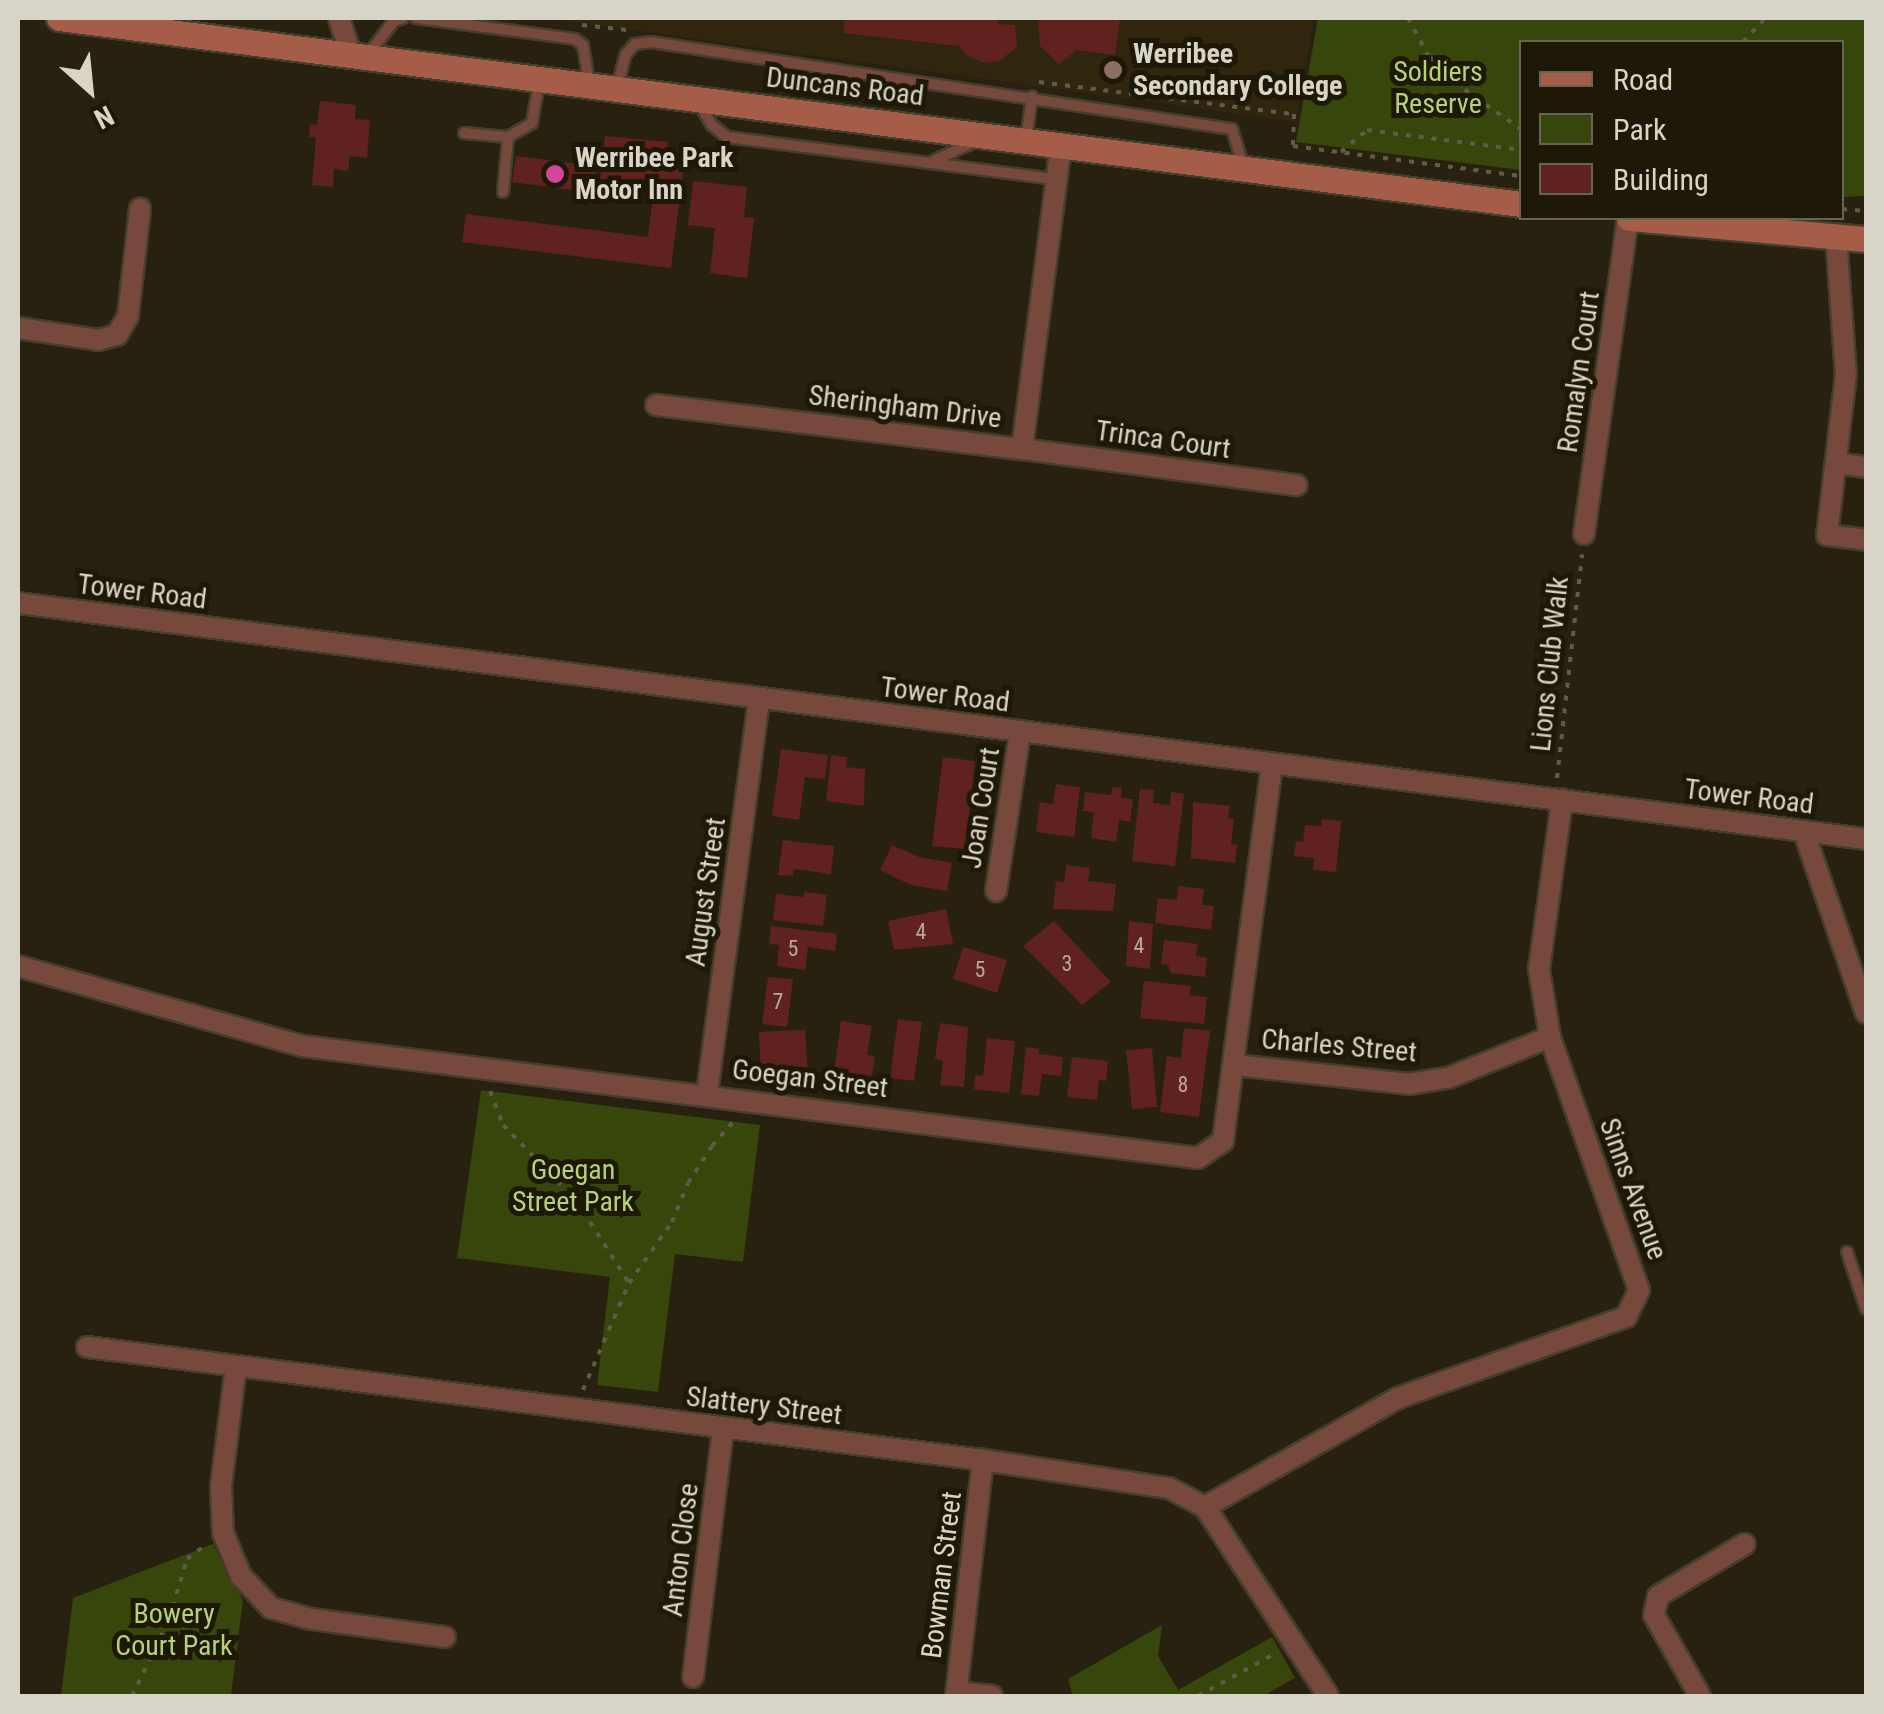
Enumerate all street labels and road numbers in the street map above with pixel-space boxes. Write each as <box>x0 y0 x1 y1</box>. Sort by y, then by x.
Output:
street label: Duncans Road <box>764 61 926 113</box>
street label: Romalyn Court <box>1551 289 1607 455</box>
street label: Sheringham Drive <box>807 379 1003 435</box>
street label: Trinca Court <box>1093 414 1233 466</box>
street label: Tower Road <box>76 567 208 617</box>
street label: Lions Club Walk <box>1524 575 1576 753</box>
street label: Tower Road <box>879 670 1011 720</box>
street label: Joan Court <box>955 745 1007 871</box>
street label: Tower Road <box>1683 772 1815 822</box>
street label: August Street <box>679 815 733 969</box>
street label: Charles Street <box>1260 1022 1418 1070</box>
street label: Goegan Street <box>730 1053 890 1105</box>
street label: Sinns Avenue <box>1592 1114 1674 1264</box>
street label: Slattery Street <box>684 1380 844 1432</box>
street label: Anton Close <box>656 1481 706 1619</box>
street label: Bowman Street <box>915 1490 969 1660</box>

